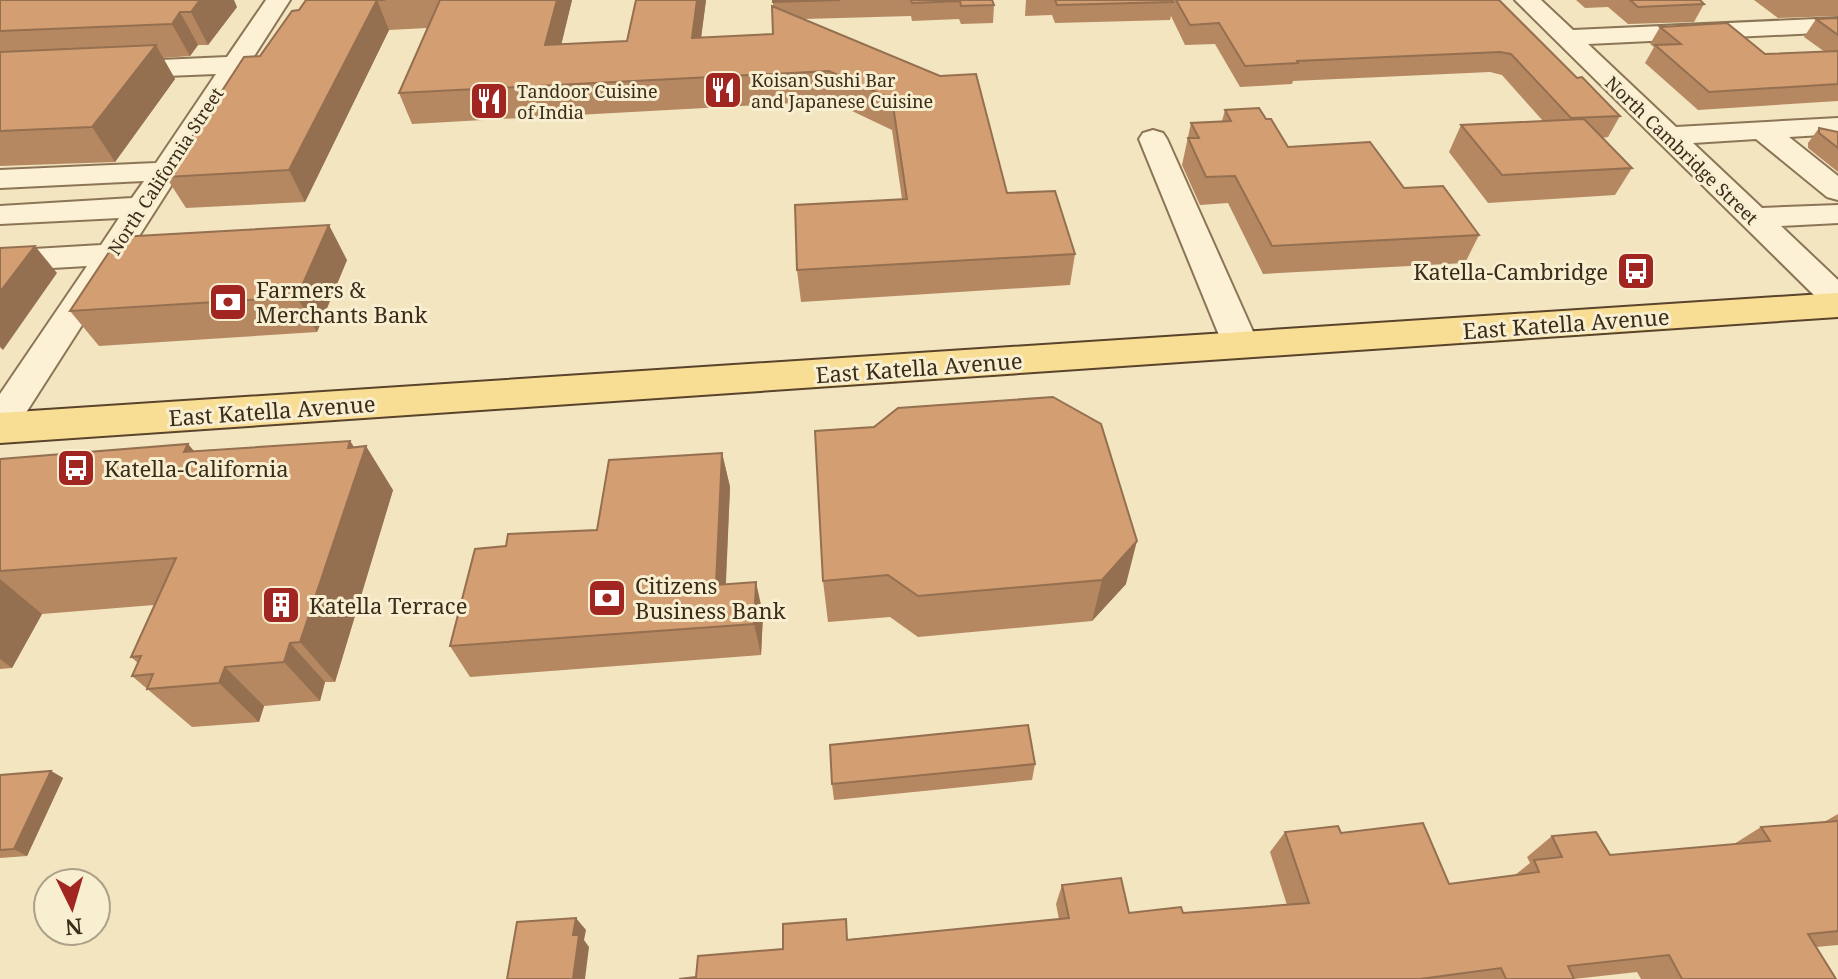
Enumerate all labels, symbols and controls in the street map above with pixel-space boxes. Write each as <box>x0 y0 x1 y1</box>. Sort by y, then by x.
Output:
place label: Koisan Sushi Bar and Japanese Cuisine <box>751 68 933 113</box>
restaurant icon: Koisan Sushi Bar and Japanese Cuisine <box>702 69 744 111</box>
street label: North Cambridge Street <box>1600 71 1764 229</box>
place label: Tandoor Cuisine of India <box>517 79 658 124</box>
restaurant icon: Tandoor Cuisine of India <box>468 80 510 122</box>
street label: North California Street <box>102 82 228 260</box>
bus stop icon: Katella-Cambridge <box>1615 250 1657 292</box>
place label: Katella-Cambridge <box>1413 256 1608 286</box>
place label: Farmers & Merchants Bank <box>256 274 427 329</box>
bank icon: Farmers & Merchants Bank <box>207 281 249 323</box>
street label: East Katella Avenue <box>1462 301 1670 345</box>
street label: East Katella Avenue <box>815 345 1023 389</box>
street label: East Katella Avenue <box>168 388 376 432</box>
bus stop icon: Katella-California <box>55 447 97 489</box>
place label: Katella-California <box>104 453 289 483</box>
place label: Citizens Business Bank <box>635 570 786 625</box>
bank icon: Citizens Business Bank <box>586 577 628 619</box>
building icon: Katella Terrace <box>260 584 302 626</box>
place label: Katella Terrace <box>309 590 467 620</box>
north arrow <box>32 867 112 947</box>
text: N <box>64 912 84 944</box>

